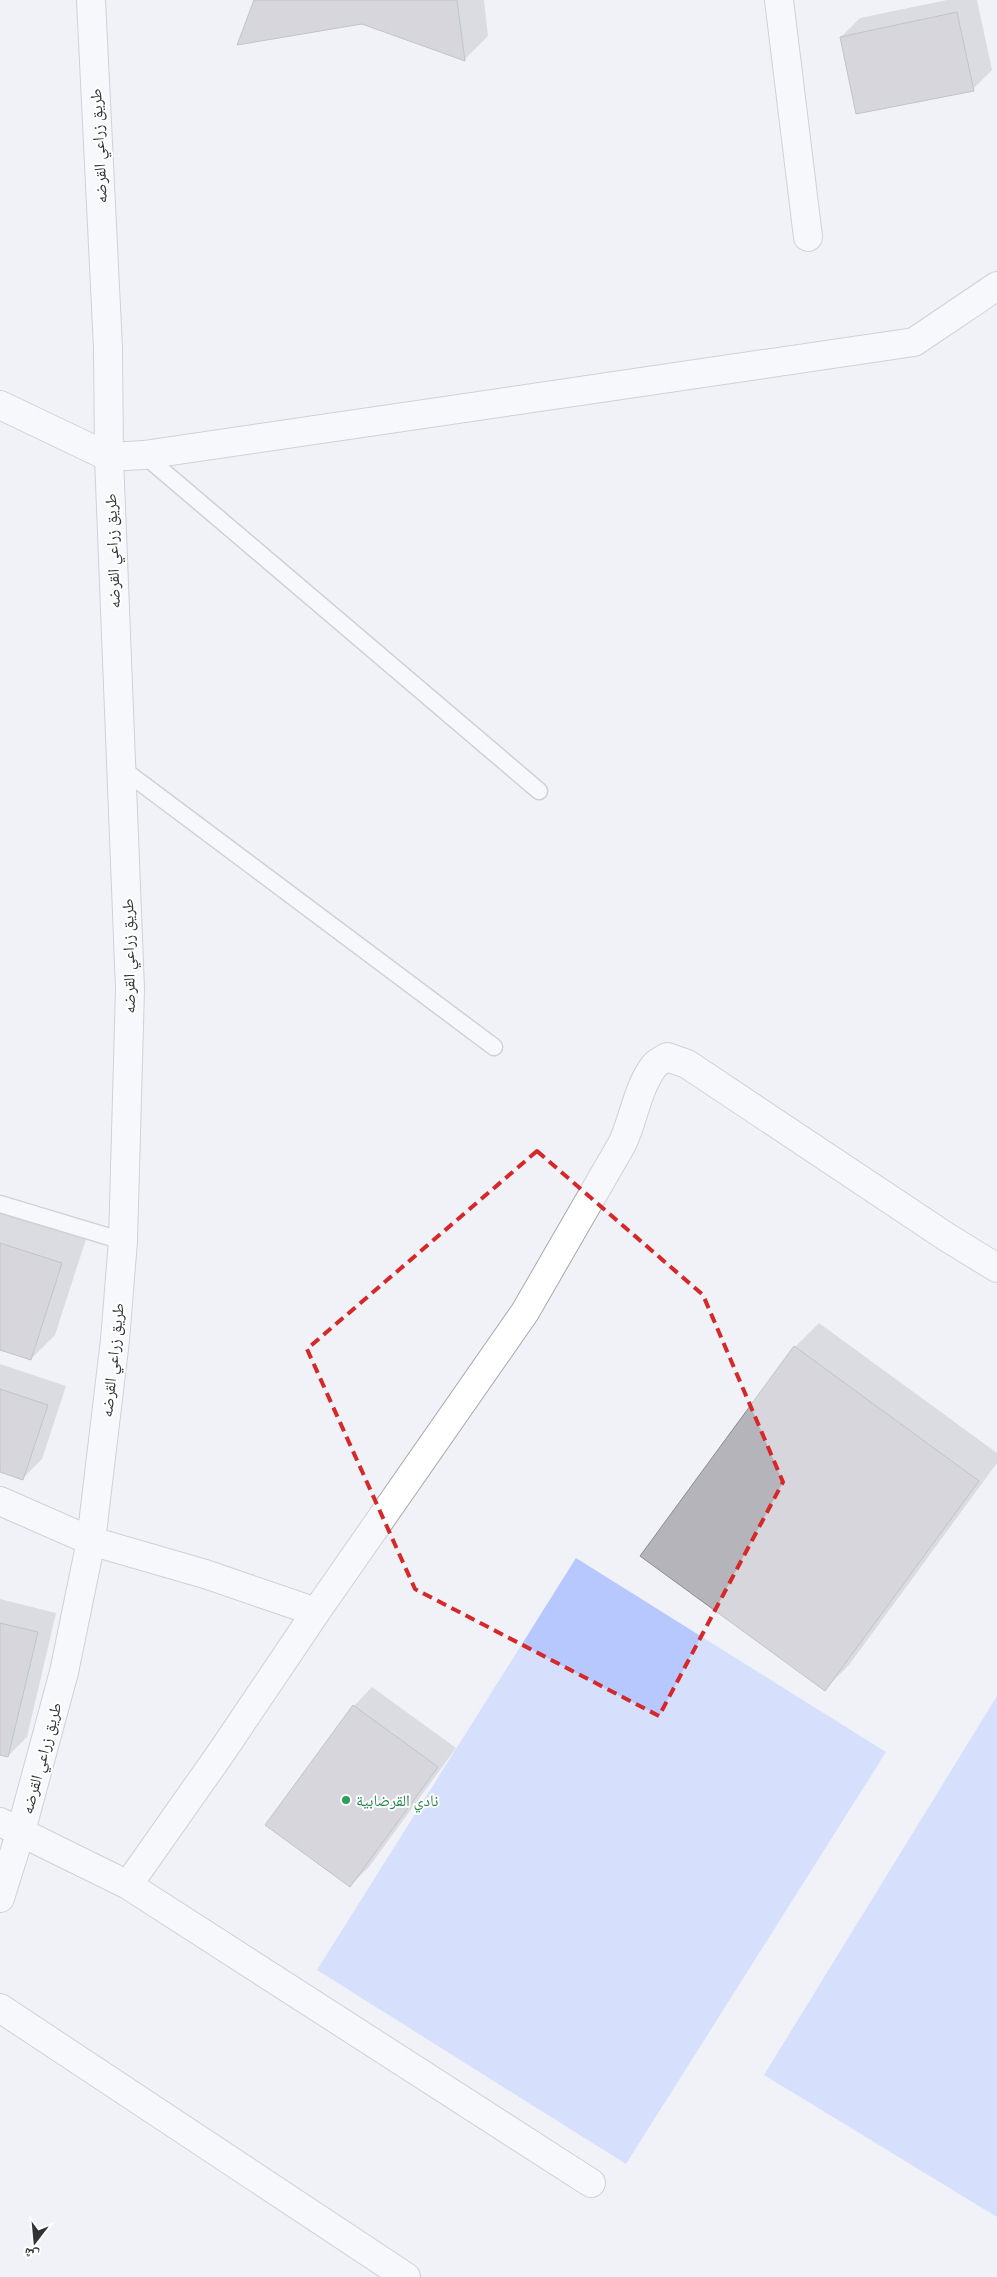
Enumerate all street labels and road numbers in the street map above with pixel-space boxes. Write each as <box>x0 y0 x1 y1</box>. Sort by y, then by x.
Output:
street label: طريق زراعي القرضه <box>86 88 114 204</box>
street label: طريق زراعي القرضه <box>101 493 127 609</box>
street label: طريق زراعي القرضه <box>118 898 142 1014</box>
street label: طريق زراعي القرضه <box>97 1302 131 1419</box>
street label: طريق زراعي القرضه <box>17 1700 69 1817</box>

